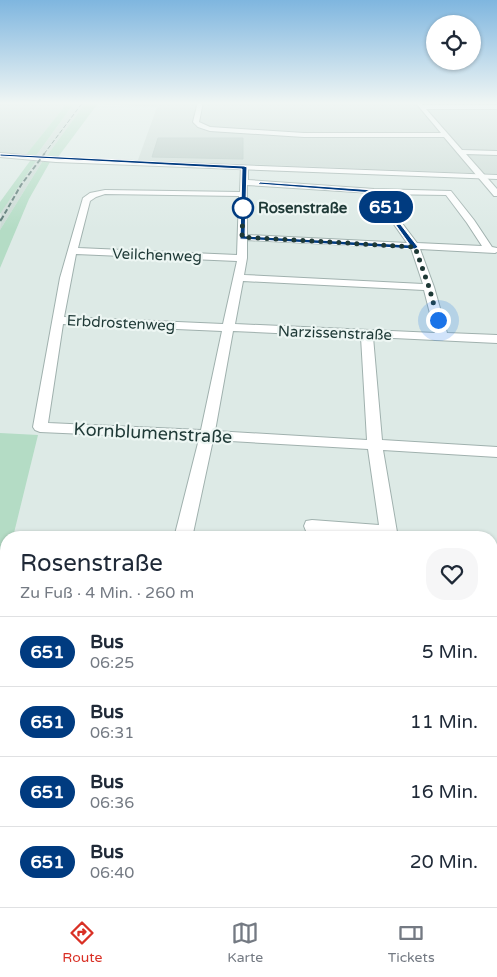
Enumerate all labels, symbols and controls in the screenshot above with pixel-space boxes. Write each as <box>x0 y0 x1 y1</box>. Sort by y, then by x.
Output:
map controls <box>426 15 481 70</box>
button: locate <box>426 15 481 70</box>
line badge: 651 <box>357 191 415 223</box>
text: 651 <box>369 196 403 218</box>
marker: Rosenstraße <box>232 197 254 219</box>
place label: Rosenstraße <box>258 199 348 217</box>
street label: Veilchenweg <box>112 244 202 266</box>
your location <box>426 308 451 333</box>
street label: Erbdrostenweg <box>66 311 176 335</box>
street label: Narzissenstraße <box>278 322 392 344</box>
street label: Kornblumenstraße <box>73 418 233 448</box>
button: heart <box>426 548 478 600</box>
text: Rosenstraße <box>20 549 163 578</box>
text: Zu Fuß · 4 Min. · 260 m <box>20 583 194 603</box>
text: Bus <box>90 631 124 653</box>
text: 651 <box>31 641 64 663</box>
text: 5 Min. <box>422 641 478 663</box>
text: 06:25 <box>90 653 134 673</box>
text: Bus <box>90 701 124 723</box>
text: 651 <box>31 711 64 733</box>
text: 11 Min. <box>410 711 478 733</box>
text: 06:31 <box>90 723 134 743</box>
text: Bus <box>90 771 124 793</box>
text: 651 <box>31 781 64 803</box>
text: 16 Min. <box>410 781 478 803</box>
text: 06:36 <box>90 793 134 813</box>
text: Bus <box>90 841 124 863</box>
text: 651 <box>31 851 64 873</box>
text: 20 Min. <box>410 851 478 873</box>
text: 06:40 <box>90 863 134 883</box>
tab: Route <box>62 919 103 966</box>
tab: Karte <box>227 919 263 966</box>
tab: Tickets <box>388 919 435 966</box>

